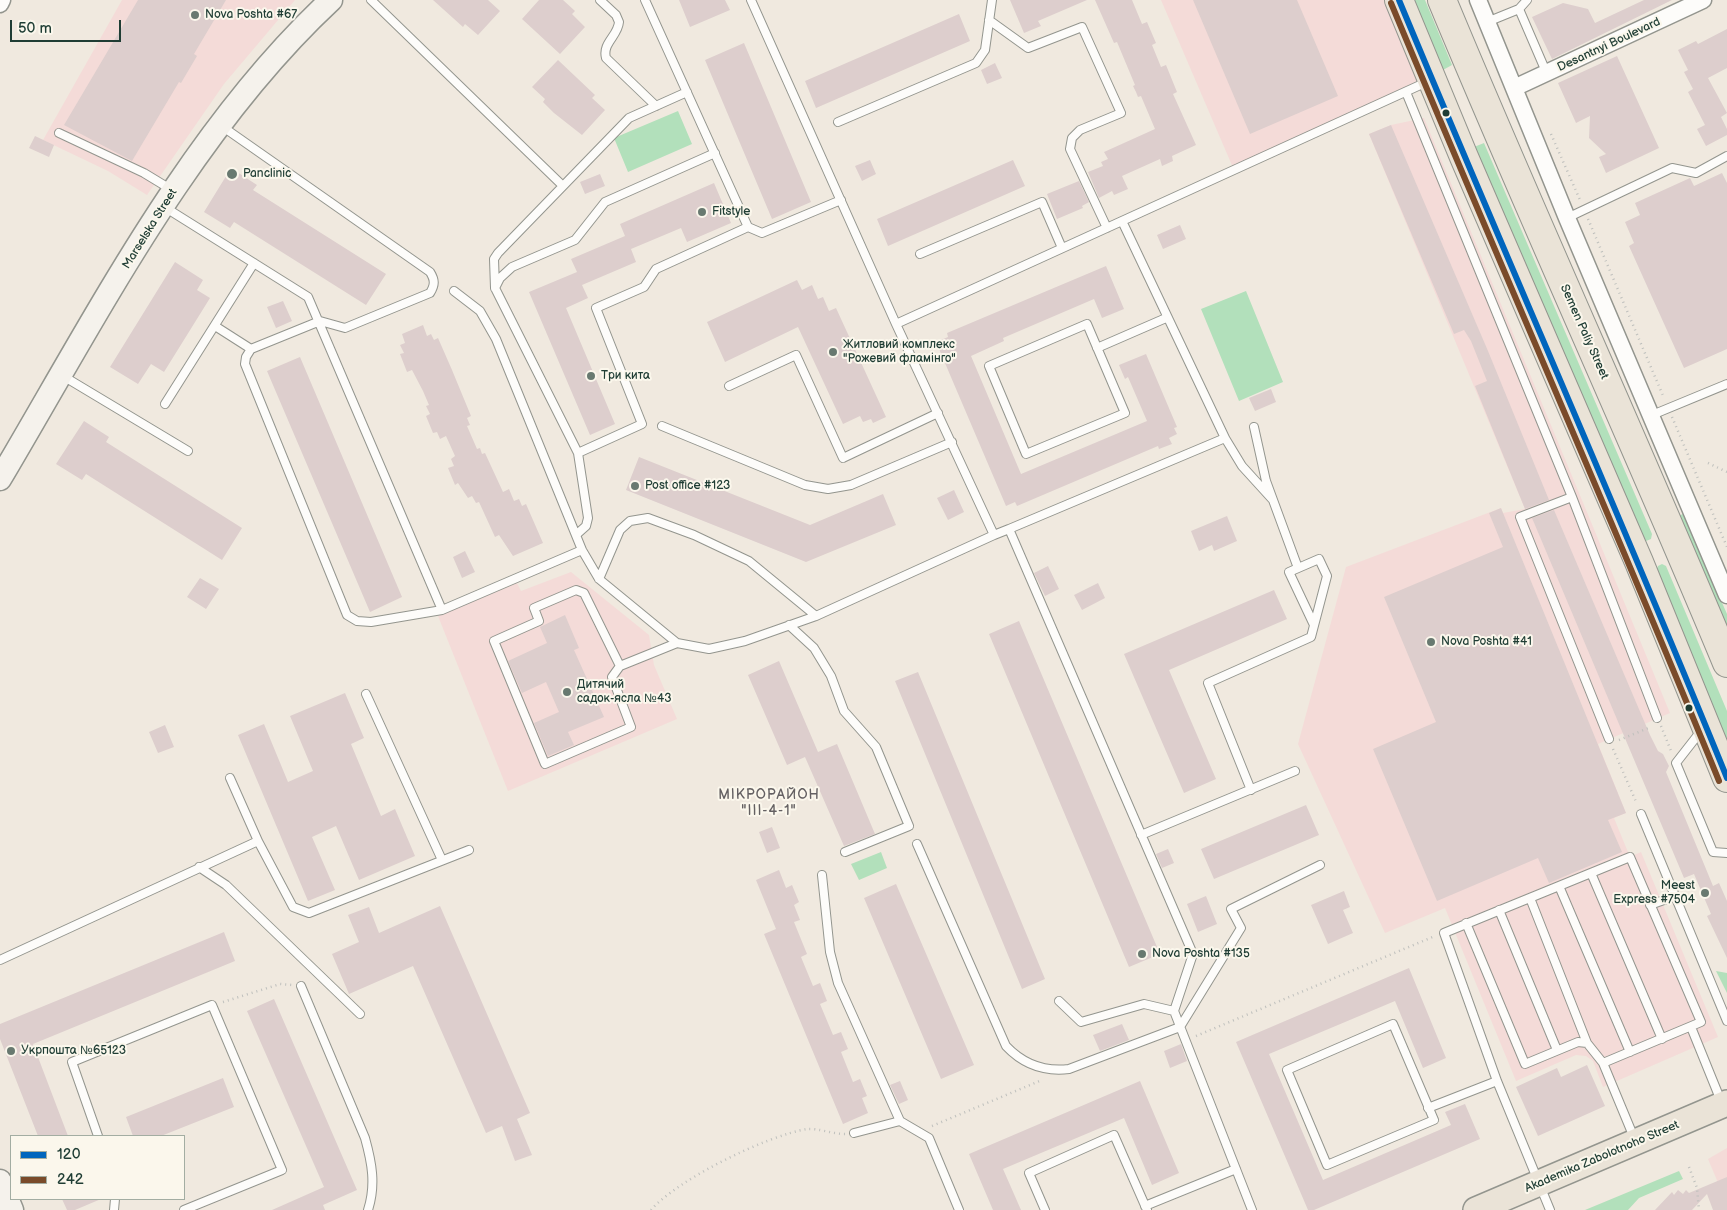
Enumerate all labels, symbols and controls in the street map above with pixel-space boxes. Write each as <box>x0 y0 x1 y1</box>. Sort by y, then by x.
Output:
place label: Nova Poshta #67 <box>205 8 297 22</box>
marker: Nova Poshta #67 <box>189 9 201 21</box>
scale bar <box>12 10 124 42</box>
street label: Desantnyi Boulevard <box>1555 15 1663 75</box>
text: 50 m <box>18 19 52 38</box>
unlabelled marker <box>1441 108 1451 118</box>
marker: Panclinic <box>225 167 239 181</box>
place label: Panclinic <box>243 167 291 181</box>
street label: Marselska Street <box>120 186 180 272</box>
place label: Fitstyle <box>712 205 750 219</box>
marker: Fitstyle <box>696 206 708 218</box>
street label: Semen Paliy Street <box>1557 282 1611 382</box>
place label: Житловий комплекс "Рожевий фламінго" <box>843 338 956 366</box>
marker: Житловий комплекс "Рожевий фламінго" <box>827 346 839 358</box>
place label: Три кита <box>601 369 650 383</box>
marker: Три кита <box>585 370 597 382</box>
place label: Post office #123 <box>645 479 730 493</box>
marker: Post office #123 <box>629 480 641 492</box>
place label: Nova Poshta #41 <box>1441 635 1532 649</box>
marker: Nova Poshta #41 <box>1425 636 1437 648</box>
place label: Дитячий садок-ясла №43 <box>577 678 672 706</box>
marker: Дитячий садок-ясла №43 <box>561 686 573 698</box>
unlabelled marker <box>1684 703 1694 713</box>
district label: МІКРОРАЙОН "ІІІ-4-1" <box>717 787 821 820</box>
place label: Meest Express #7504 <box>1613 879 1695 907</box>
marker: Meest Express #7504 <box>1699 887 1711 899</box>
place label: Nova Poshta #135 <box>1152 947 1250 961</box>
marker: Nova Poshta #135 <box>1136 948 1148 960</box>
place label: Укрпошта №65123 <box>21 1044 126 1058</box>
marker: Укрпошта №65123 <box>5 1045 17 1057</box>
street label: Akademika Zabolotnoho Street <box>1523 1118 1681 1196</box>
legend <box>10 1135 185 1200</box>
text: 120 <box>57 1145 80 1164</box>
text: 242 <box>57 1170 84 1189</box>

